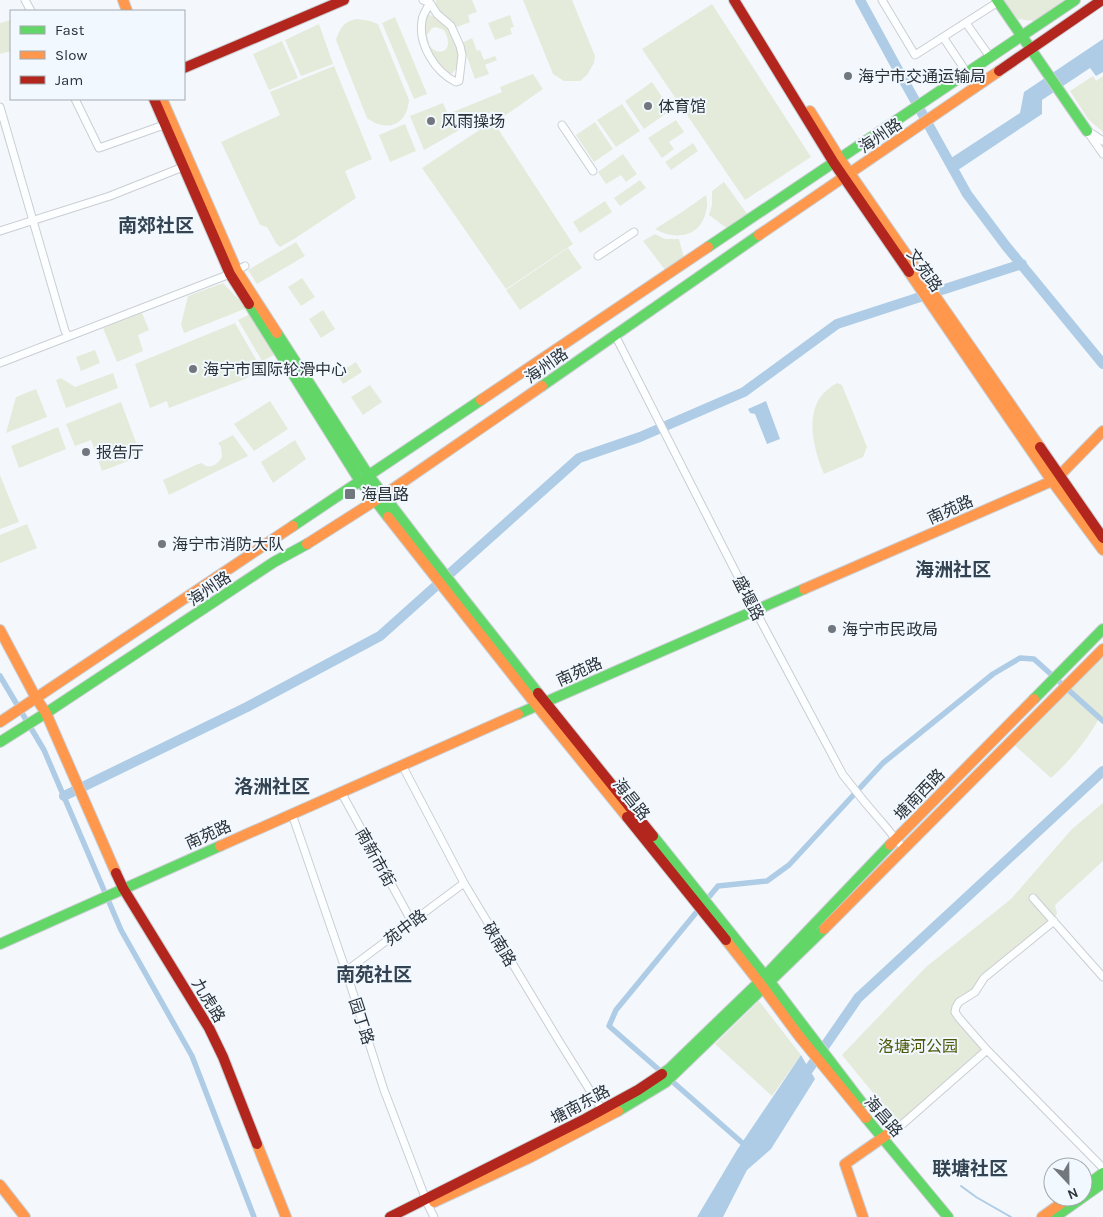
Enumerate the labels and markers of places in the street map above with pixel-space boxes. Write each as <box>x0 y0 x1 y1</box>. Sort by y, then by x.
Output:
place label: 海宁市交通运输局 <box>858 67 986 86</box>
marker: 海宁市交通运输局 <box>842 70 854 82</box>
place label: 体育馆 <box>658 97 706 116</box>
marker: 体育馆 <box>642 100 654 112</box>
place label: 风雨操场 <box>441 112 505 131</box>
marker: 风雨操场 <box>425 115 437 127</box>
place label: 海宁市国际轮滑中心 <box>203 360 347 379</box>
marker: 海宁市国际轮滑中心 <box>187 363 199 375</box>
place label: 报告厅 <box>96 443 144 462</box>
marker: 报告厅 <box>80 446 92 458</box>
place label: 海昌路 <box>361 485 409 504</box>
marker: 海昌路 <box>343 487 357 501</box>
place label: 海宁市消防大队 <box>172 535 284 554</box>
marker: 海宁市消防大队 <box>156 538 168 550</box>
place label: 海宁市民政局 <box>842 620 938 639</box>
marker: 海宁市民政局 <box>826 623 838 635</box>

